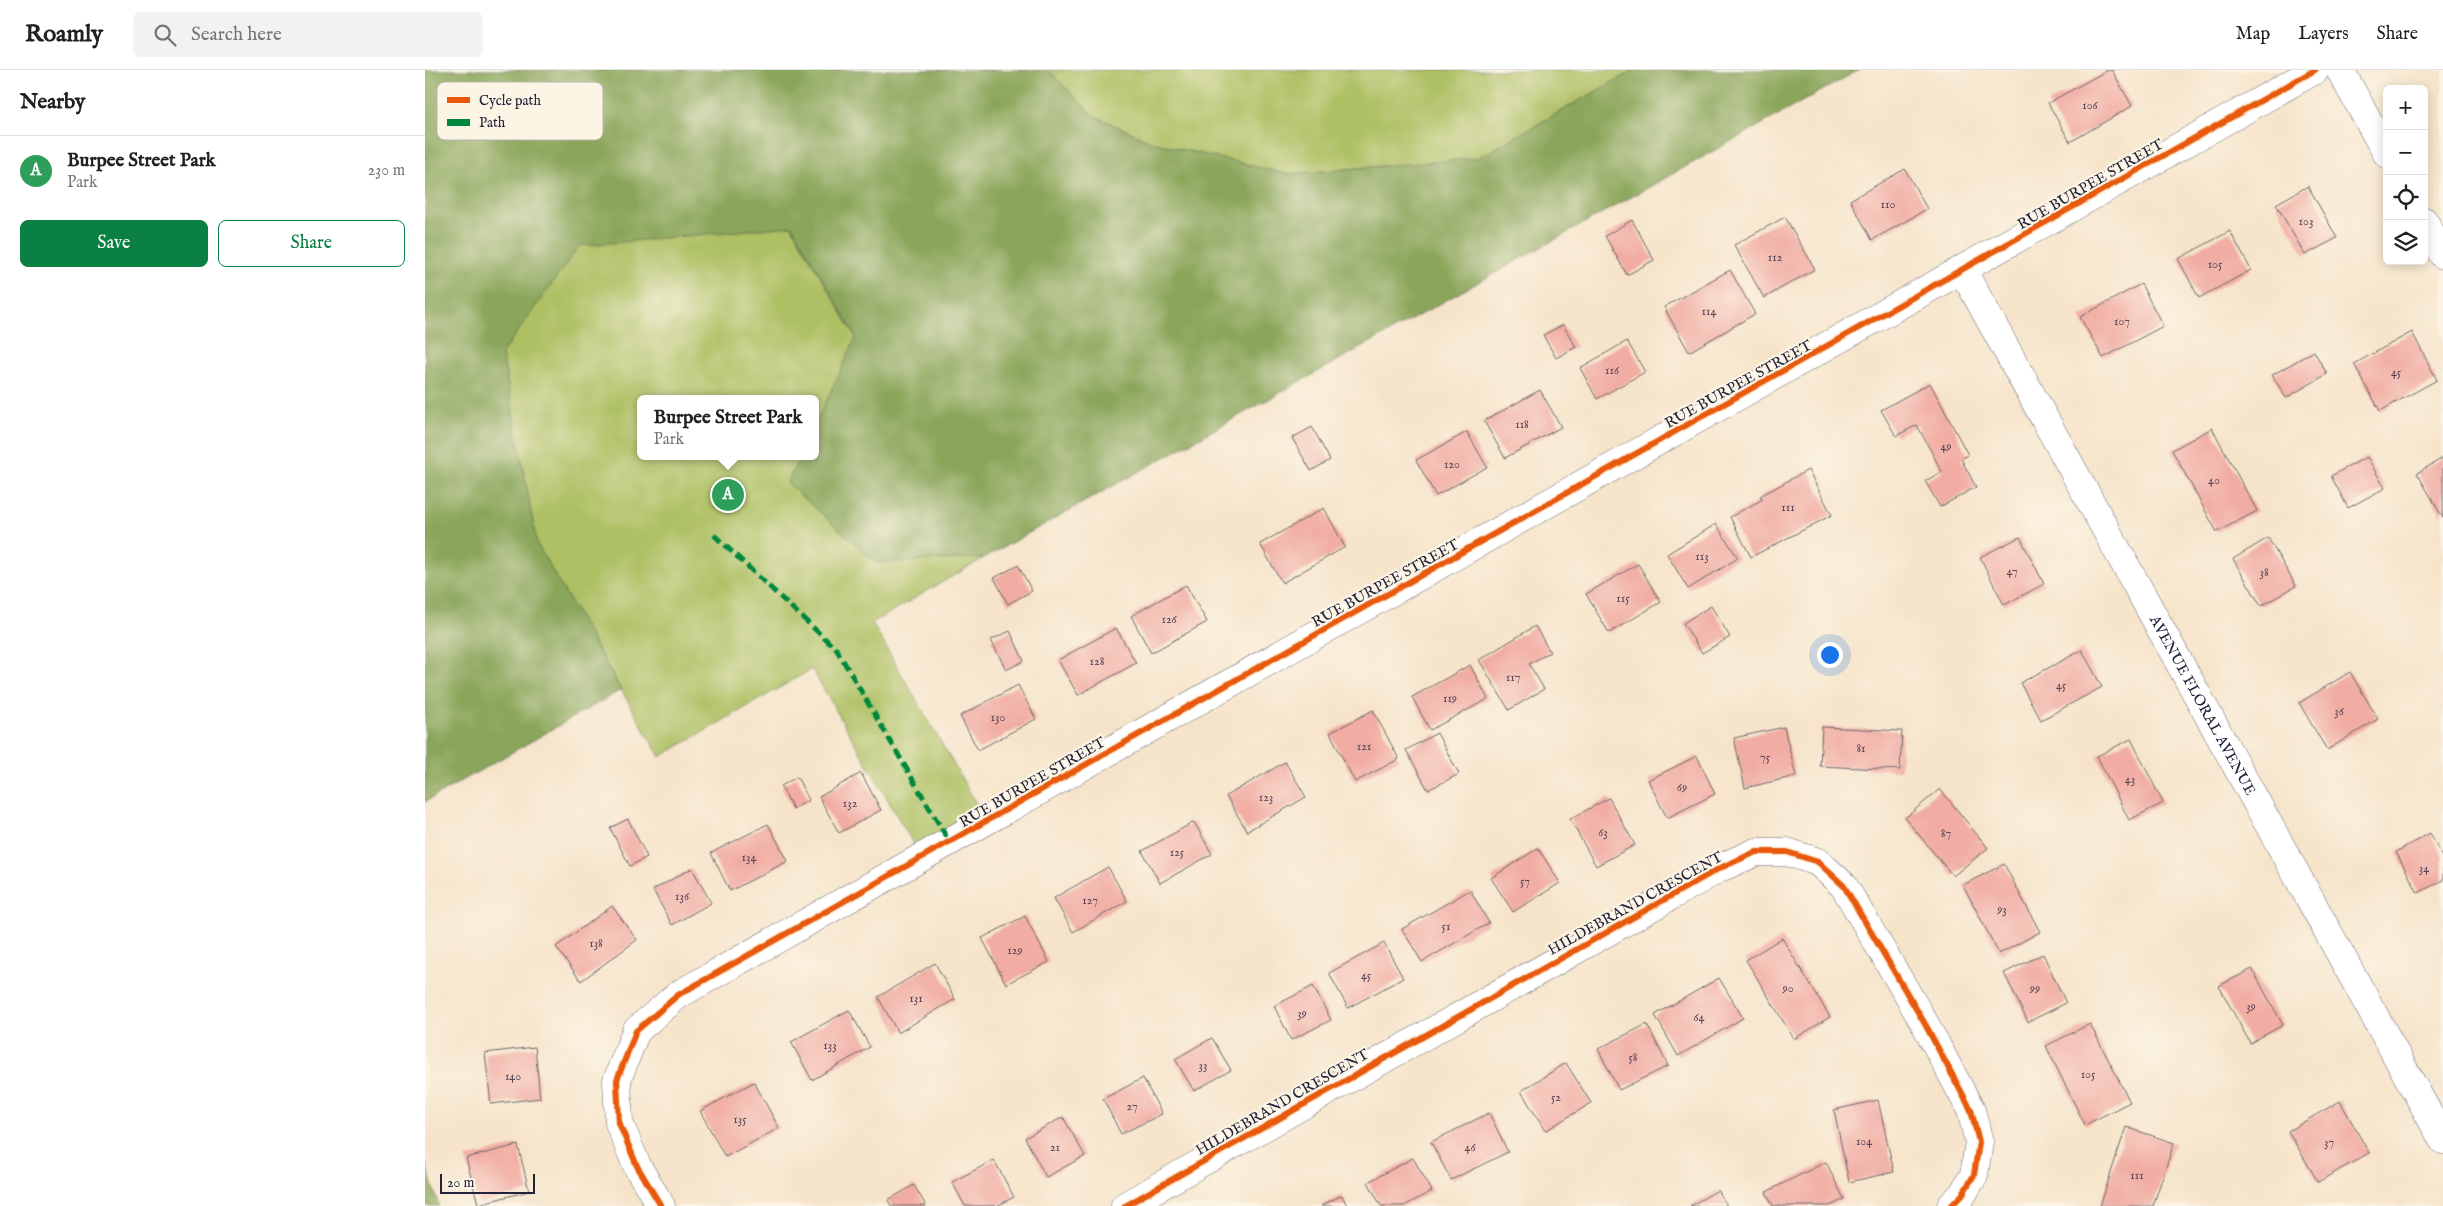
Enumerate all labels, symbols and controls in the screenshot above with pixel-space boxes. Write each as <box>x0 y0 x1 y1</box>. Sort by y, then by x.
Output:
search box <box>133 12 483 57</box>
text: Roamly <box>25 19 103 50</box>
icon: search <box>151 21 179 49</box>
text: Search here <box>191 23 282 47</box>
text: Map <box>2236 23 2270 46</box>
text: Layers <box>2298 23 2349 46</box>
text: Share <box>2377 23 2418 46</box>
legend <box>437 82 603 140</box>
map controls <box>2383 85 2428 265</box>
button: + <box>2383 85 2428 130</box>
text: Nearby <box>20 89 85 116</box>
text: Cycle path <box>479 92 541 110</box>
house number: 106 <box>2082 98 2099 113</box>
text: Path <box>479 114 506 132</box>
button: − <box>2383 130 2428 175</box>
street label: RUE BURPEE STREET <box>2014 135 2167 234</box>
text: Burpee Street Park <box>67 149 216 173</box>
text: A <box>31 161 41 181</box>
text: 230 m <box>368 161 405 181</box>
text: Park <box>67 173 97 193</box>
button: locate <box>2383 175 2428 220</box>
house number: 110 <box>1881 197 1895 212</box>
house number: 103 <box>2299 214 2313 229</box>
button: Save <box>20 220 208 267</box>
button: Share <box>218 220 405 267</box>
button: layers <box>2383 220 2428 265</box>
house number: 112 <box>1768 250 1783 265</box>
house number: 105 <box>2208 257 2223 272</box>
house number: 114 <box>1702 304 1717 319</box>
house number: 107 <box>2114 314 2130 329</box>
street label: RUE BURPEE STREET <box>1661 336 1815 433</box>
house number: 116 <box>1605 363 1620 378</box>
house number: 45 <box>2391 365 2402 380</box>
popup <box>637 395 819 460</box>
text: Burpee Street Park <box>654 406 802 430</box>
house number: 118 <box>1515 417 1529 432</box>
text: Park <box>654 430 684 450</box>
house number: 49 <box>1940 439 1952 454</box>
house number: 120 <box>1444 457 1460 472</box>
house number: 40 <box>2208 473 2220 488</box>
pin: A <box>712 476 744 514</box>
house number: 111 <box>1781 500 1795 515</box>
street label: RUE BURPEE STREET <box>1308 535 1462 632</box>
house number: 113 <box>1695 549 1709 564</box>
house number: 47 <box>2006 564 2018 579</box>
house number: 38 <box>2259 565 2269 580</box>
house number: 115 <box>1616 591 1630 606</box>
street label: AVENUE FLORAL AVENUE <box>2145 611 2260 799</box>
house number: 126 <box>1161 612 1178 627</box>
your location <box>1817 642 1843 668</box>
house number: 128 <box>1090 654 1105 669</box>
house number: 117 <box>1506 670 1520 685</box>
house number: 45 <box>2056 678 2067 693</box>
house number: 119 <box>1443 691 1457 706</box>
house number: 36 <box>2334 704 2345 719</box>
house number: 130 <box>991 710 1006 725</box>
street label: RUE BURPEE STREET <box>956 733 1109 832</box>
house number: 121 <box>1357 739 1371 754</box>
house number: 81 <box>1856 741 1866 756</box>
house number: 75 <box>1760 750 1771 765</box>
house number: 43 <box>2125 772 2135 787</box>
house number: 69 <box>1677 780 1687 795</box>
house number: 123 <box>1259 790 1273 805</box>
house number: 132 <box>843 796 858 811</box>
house number: 63 <box>1598 825 1608 840</box>
house number: 87 <box>1941 826 1951 841</box>
house number: 125 <box>1170 845 1185 860</box>
street label: HILDEBRAND CRESCENT <box>1544 847 1726 959</box>
house number: 134 <box>742 850 757 865</box>
house number: 34 <box>2419 861 2429 876</box>
house number: 57 <box>1520 874 1530 889</box>
house number: 136 <box>675 889 690 904</box>
house number: 127 <box>1082 893 1098 908</box>
house number: 93 <box>1996 902 2007 917</box>
house number: 51 <box>1442 919 1450 934</box>
house number: 138 <box>589 936 603 951</box>
house number: 129 <box>1007 943 1023 958</box>
house number: 45 <box>1361 968 1372 983</box>
house number: 90 <box>1781 981 1794 996</box>
house number: 99 <box>2029 981 2040 996</box>
house number: 131 <box>909 991 923 1006</box>
house number: 39 <box>2246 999 2256 1014</box>
house number: 39 <box>1297 1006 1307 1021</box>
house number: 64 <box>1694 1010 1705 1025</box>
house number: 133 <box>823 1038 837 1053</box>
street label: HILDEBRAND CRESCENT <box>1192 1045 1372 1160</box>
house number: 58 <box>1628 1050 1638 1065</box>
house number: 33 <box>1199 1058 1207 1073</box>
house number: 105 <box>2081 1067 2096 1082</box>
house number: 140 <box>505 1069 521 1084</box>
house number: 52 <box>1551 1090 1561 1105</box>
house number: 27 <box>1126 1099 1138 1114</box>
house number: 135 <box>733 1112 747 1127</box>
house number: 104 <box>1856 1134 1872 1149</box>
house number: 37 <box>2324 1135 2334 1150</box>
house number: 21 <box>1050 1140 1060 1155</box>
house number: 46 <box>1465 1140 1476 1155</box>
house number: 111 <box>2130 1168 2144 1183</box>
scale bar <box>440 1171 535 1194</box>
text: 20 m <box>447 1174 474 1192</box>

